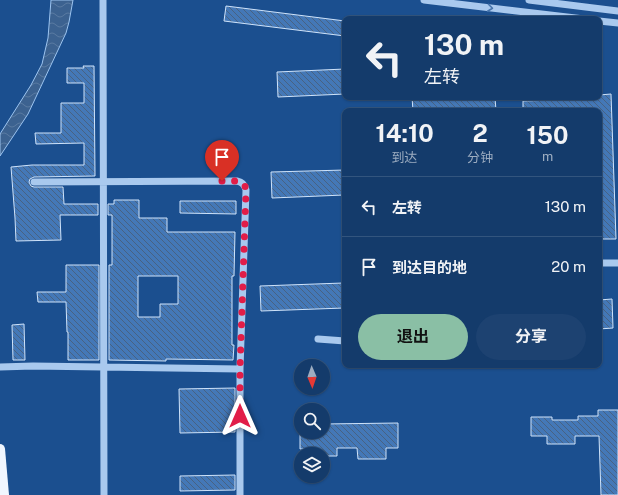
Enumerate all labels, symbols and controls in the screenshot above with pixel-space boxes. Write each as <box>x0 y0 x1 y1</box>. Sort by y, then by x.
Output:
one-way arrow <box>487 3 493 12</box>
text: 130 m <box>424 28 504 61</box>
icon: left <box>358 32 410 84</box>
text: 左转 <box>424 66 460 87</box>
text: 14:10 <box>375 119 434 147</box>
text: 2 <box>472 119 488 147</box>
text: 150 <box>527 121 569 149</box>
pin <box>205 140 239 181</box>
icon: arrive <box>211 146 233 168</box>
text: m <box>542 149 553 164</box>
text: 到达 <box>392 150 418 165</box>
text: 分钟 <box>467 150 493 165</box>
icon: left <box>358 196 380 218</box>
text: 130 m <box>545 198 586 215</box>
text: 左转 <box>392 199 422 216</box>
icon: arrive <box>358 256 380 278</box>
text: 20 m <box>551 258 586 275</box>
text: 到达目的地 <box>392 259 467 276</box>
button: 退出 <box>358 314 468 360</box>
button: 分享 <box>476 314 586 360</box>
north arrow <box>294 359 330 395</box>
map controls <box>294 359 330 483</box>
position arrow <box>219 395 261 437</box>
button: search <box>294 403 330 439</box>
button: layers <box>294 447 330 483</box>

